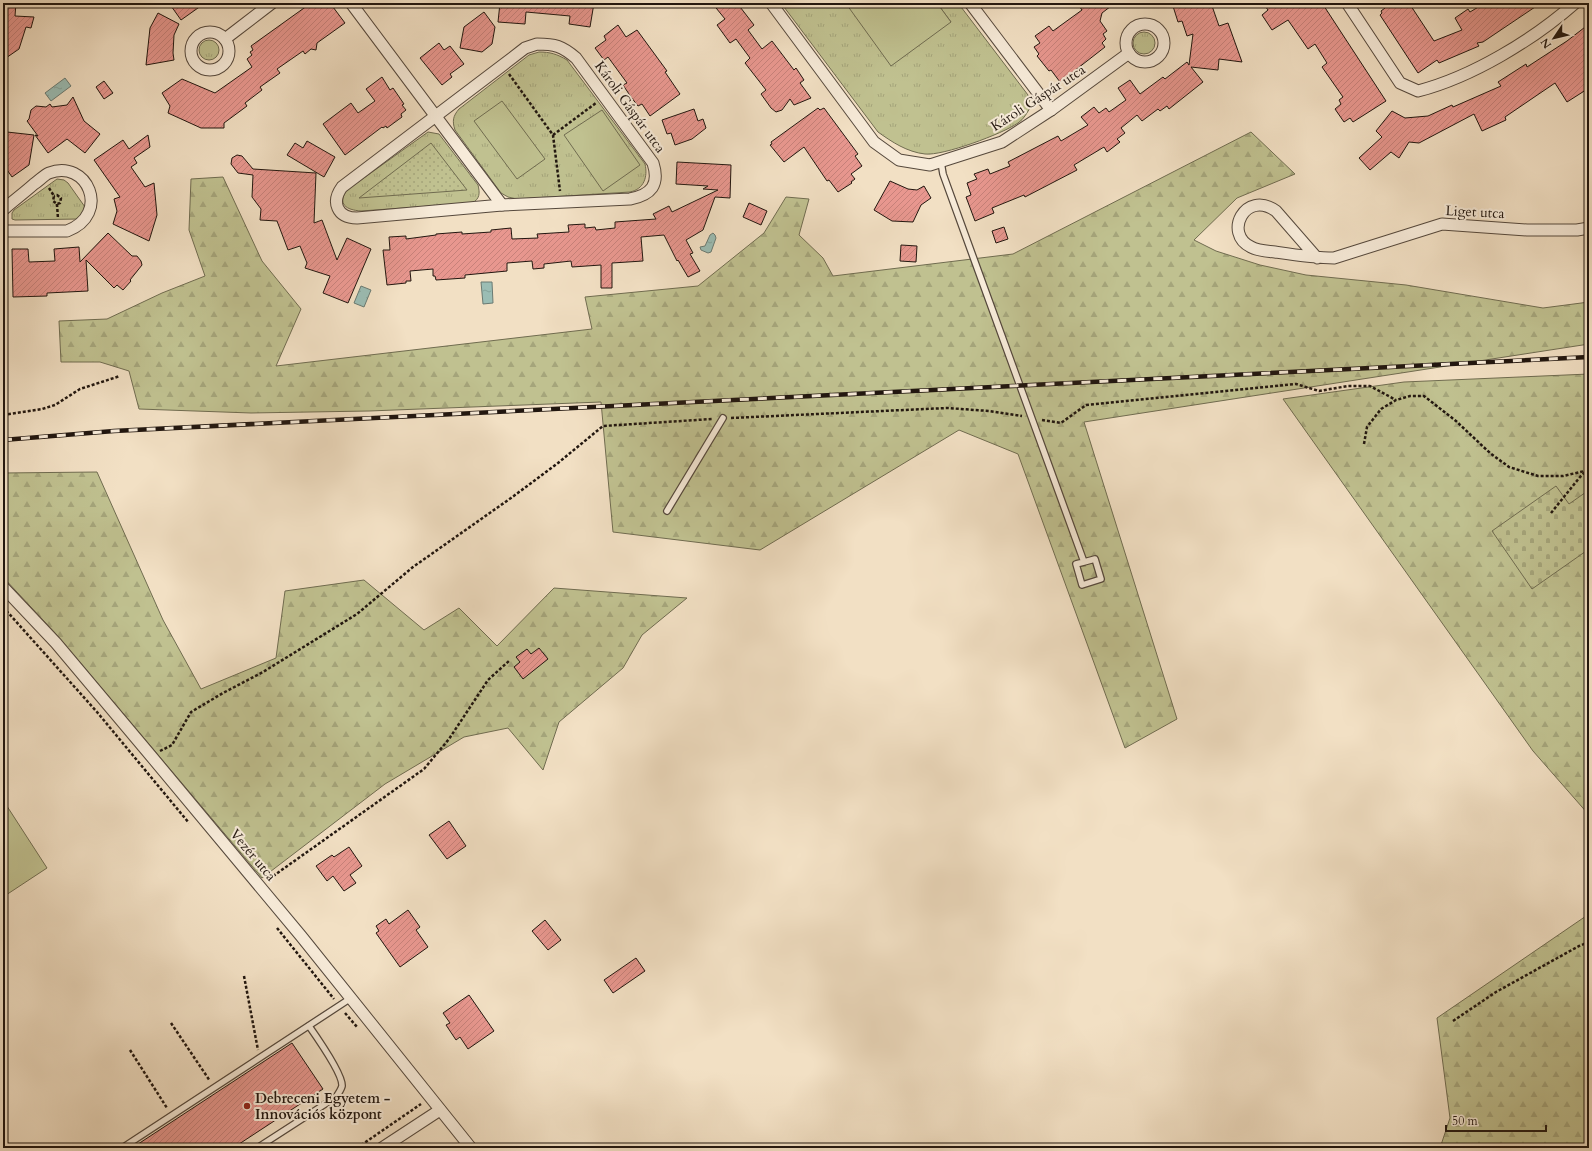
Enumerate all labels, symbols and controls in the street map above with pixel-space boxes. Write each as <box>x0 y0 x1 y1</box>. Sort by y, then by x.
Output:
north arrow <box>1534 18 1574 58</box>
text: N <box>1537 35 1555 52</box>
street label: Károli Gáspár utca <box>590 57 670 157</box>
street label: Károli Gáspár utca <box>987 60 1089 136</box>
street label: Liget utca <box>1445 201 1505 223</box>
street label: Vezér utca <box>226 825 280 885</box>
place label: Debreceni Egyetem - Innovációs központ <box>255 1089 391 1124</box>
marker: Debreceni Egyetem - Innovációs központ <box>242 1101 252 1111</box>
scale bar <box>1446 1107 1546 1133</box>
text: 50 m <box>1452 1113 1479 1129</box>

